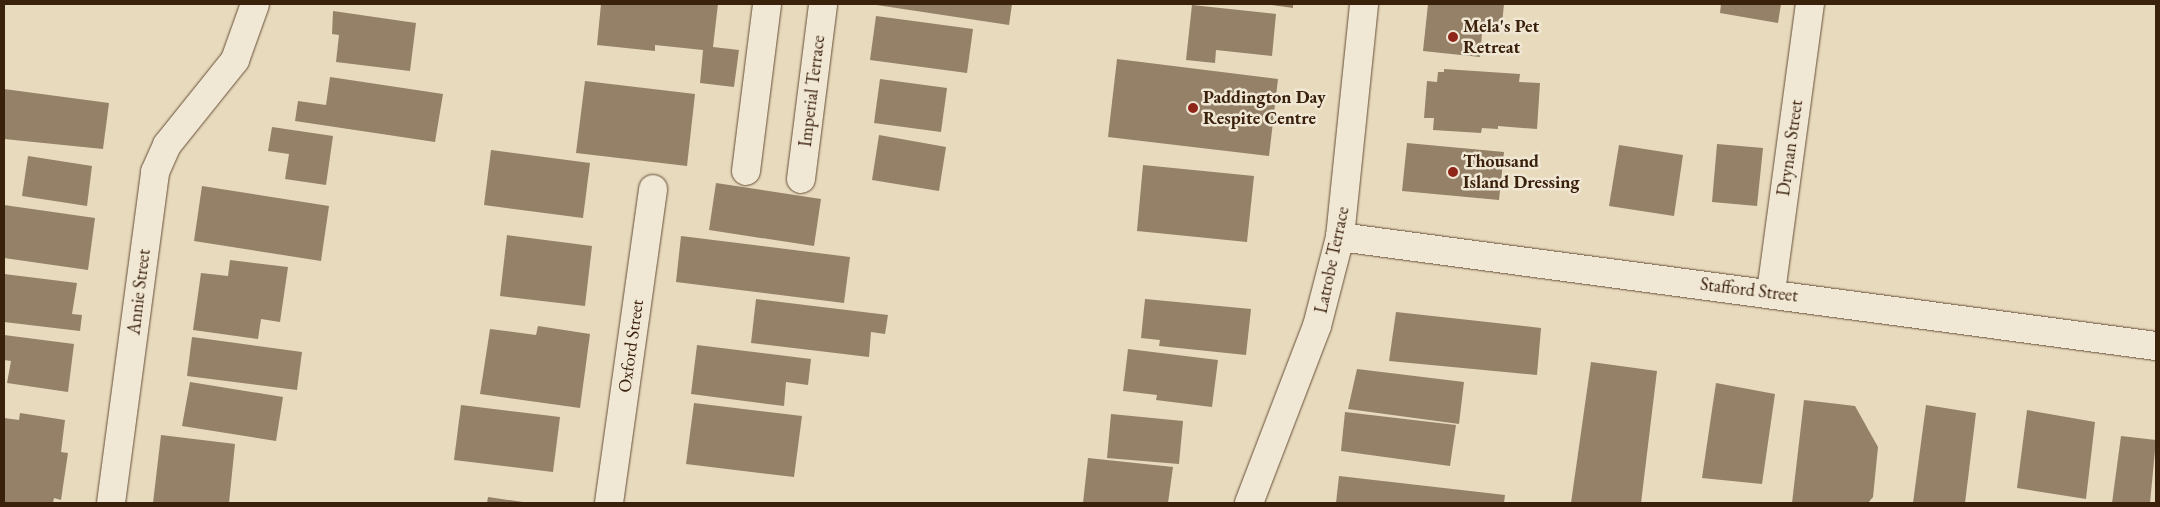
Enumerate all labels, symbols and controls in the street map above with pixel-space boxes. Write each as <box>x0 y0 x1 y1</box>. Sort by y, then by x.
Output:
place label: Mela's Pet Retreat <box>1463 16 1539 58</box>
marker: Mela's Pet Retreat <box>1447 31 1459 43</box>
street label: Imperial Terrace <box>794 34 830 148</box>
place label: Paddington Day Respite Centre <box>1203 87 1326 130</box>
street label: Drynan Street <box>1773 99 1807 197</box>
marker: Paddington Day Respite Centre <box>1187 102 1199 114</box>
place label: Thousand Island Dressing <box>1463 151 1579 193</box>
marker: Thousand Island Dressing <box>1447 166 1459 178</box>
street label: Latrobe Terrace <box>1310 205 1354 315</box>
street label: Annie Street <box>123 248 155 336</box>
street label: Stafford Street <box>1699 273 1799 307</box>
street label: Oxford Street <box>614 298 648 394</box>

